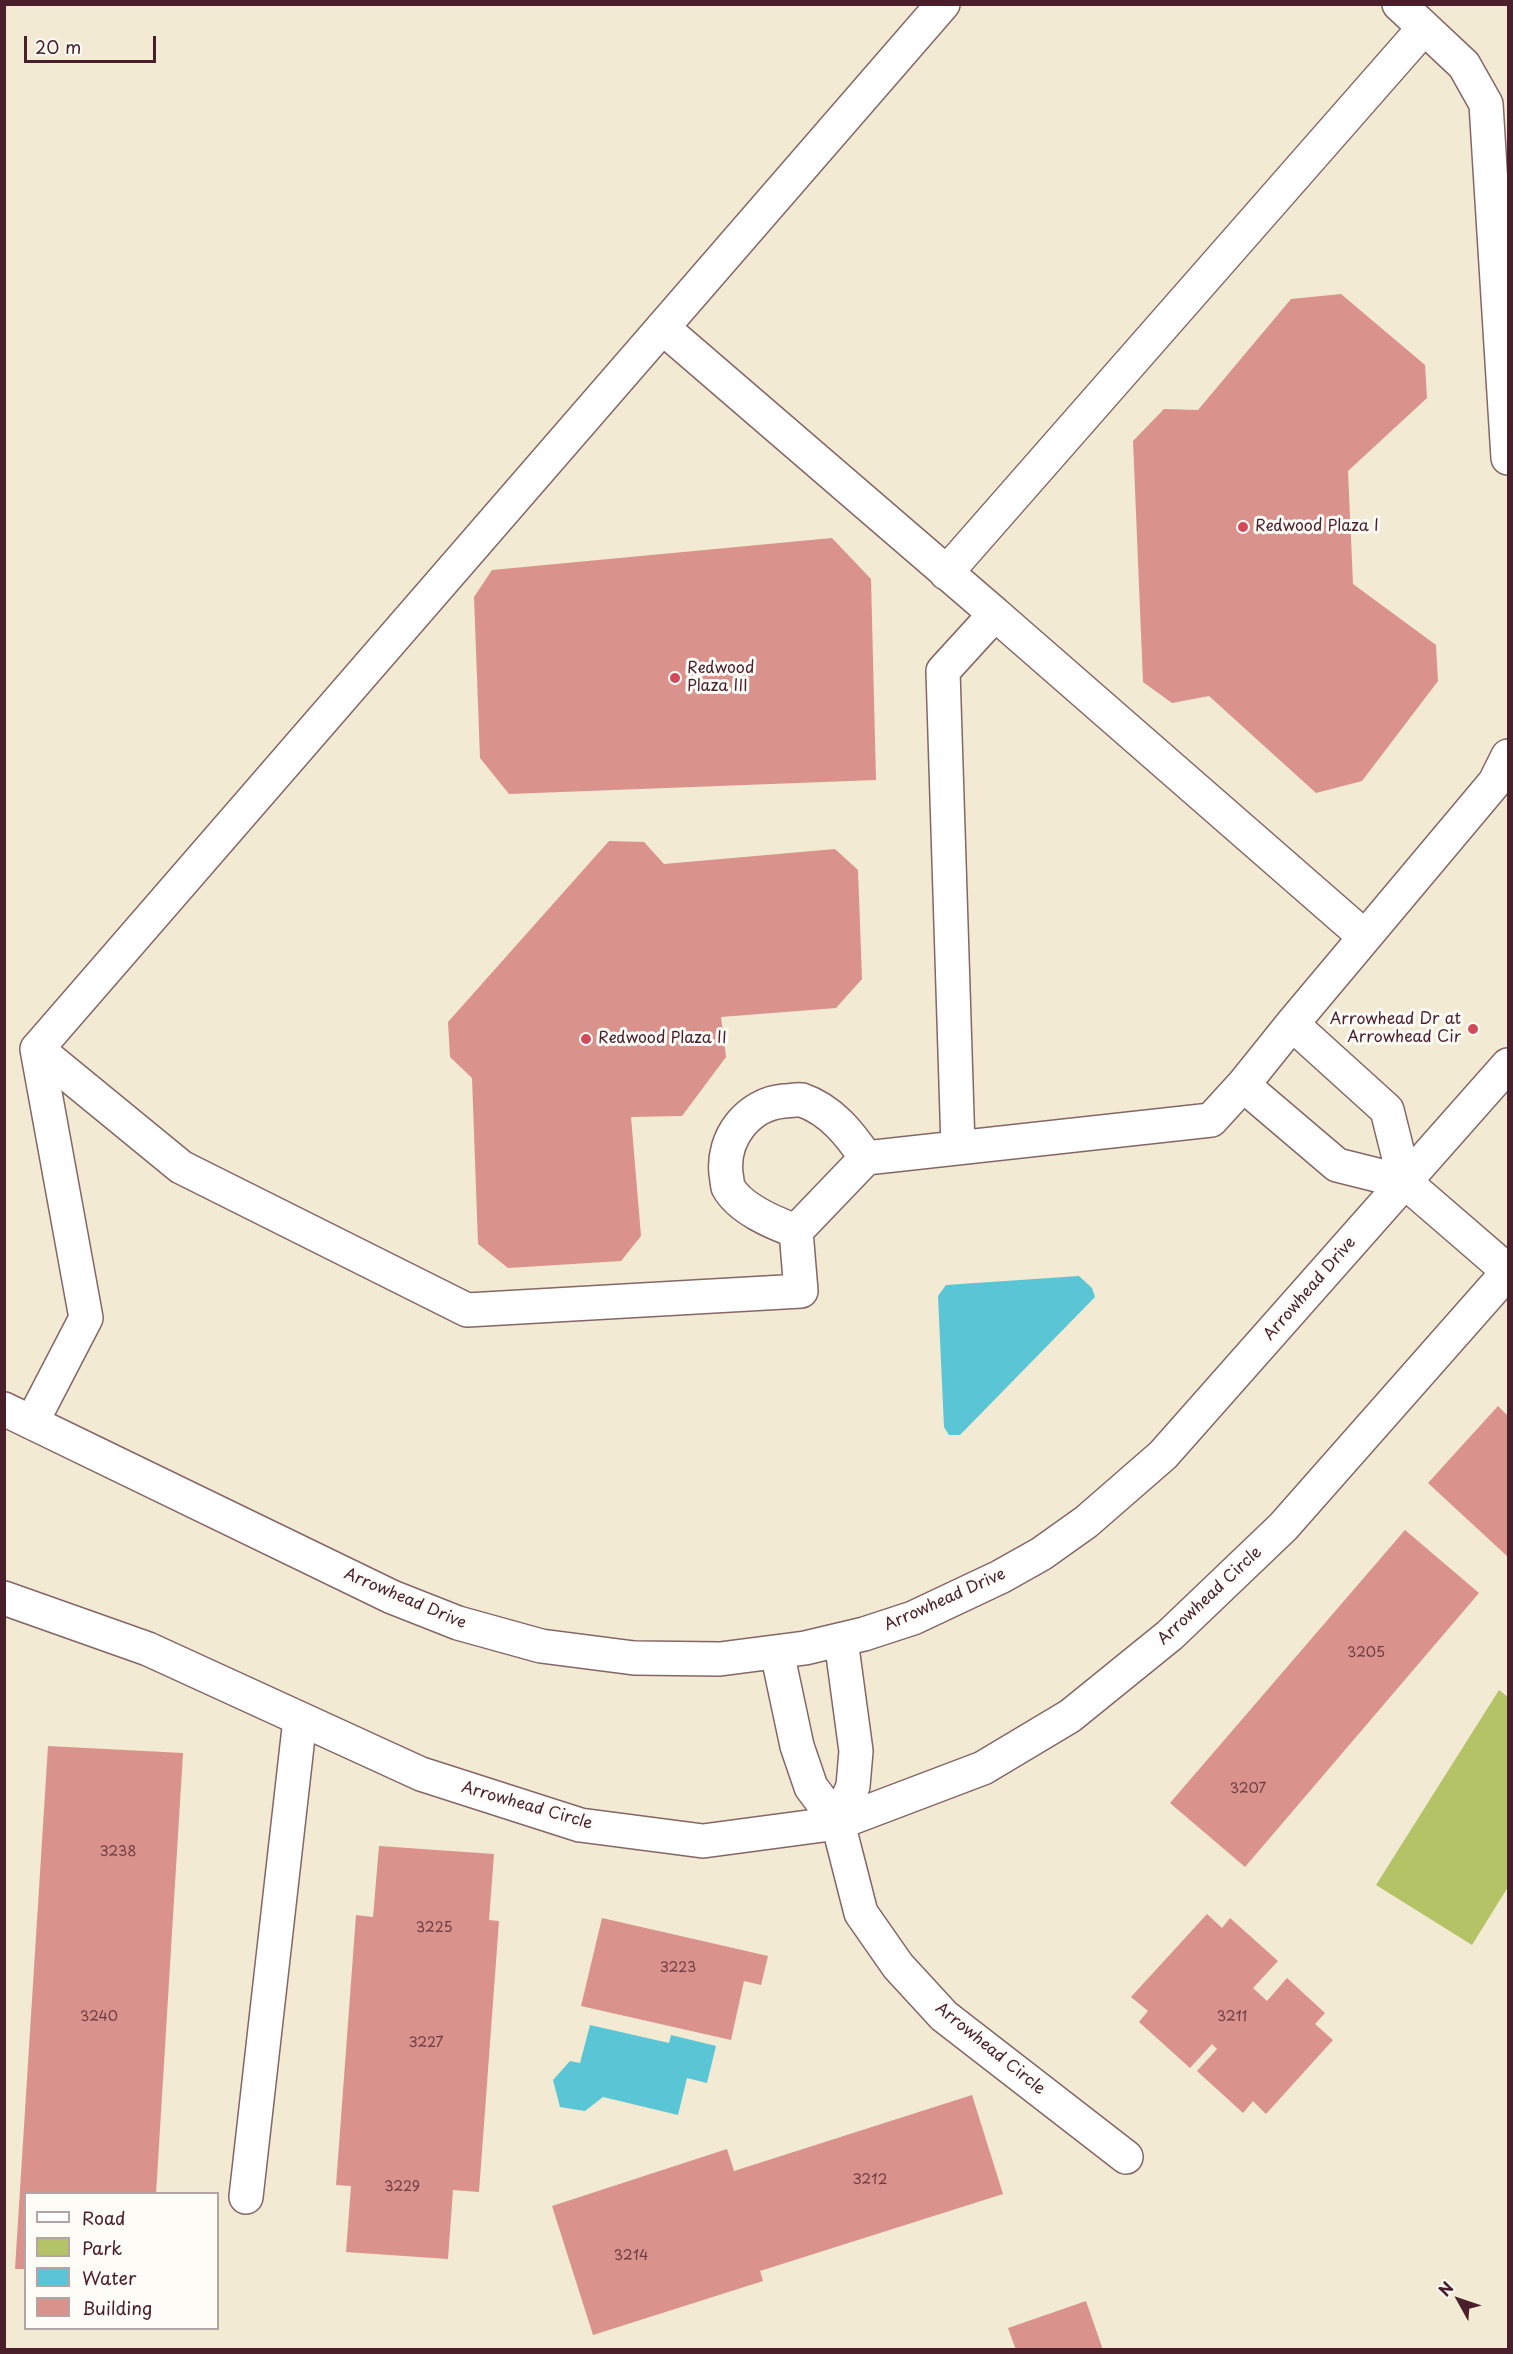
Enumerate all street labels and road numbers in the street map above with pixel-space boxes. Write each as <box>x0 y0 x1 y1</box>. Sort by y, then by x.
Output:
street label: Arrowhead Drive <box>1260 1233 1360 1345</box>
street label: Arrowhead Circle <box>1154 1543 1266 1649</box>
street label: Arrowhead Drive <box>341 1565 469 1633</box>
street label: Arrowhead Drive <box>881 1565 1009 1635</box>
street label: Arrowhead Circle <box>459 1778 595 1834</box>
street label: Arrowhead Circle <box>931 1999 1049 2099</box>

